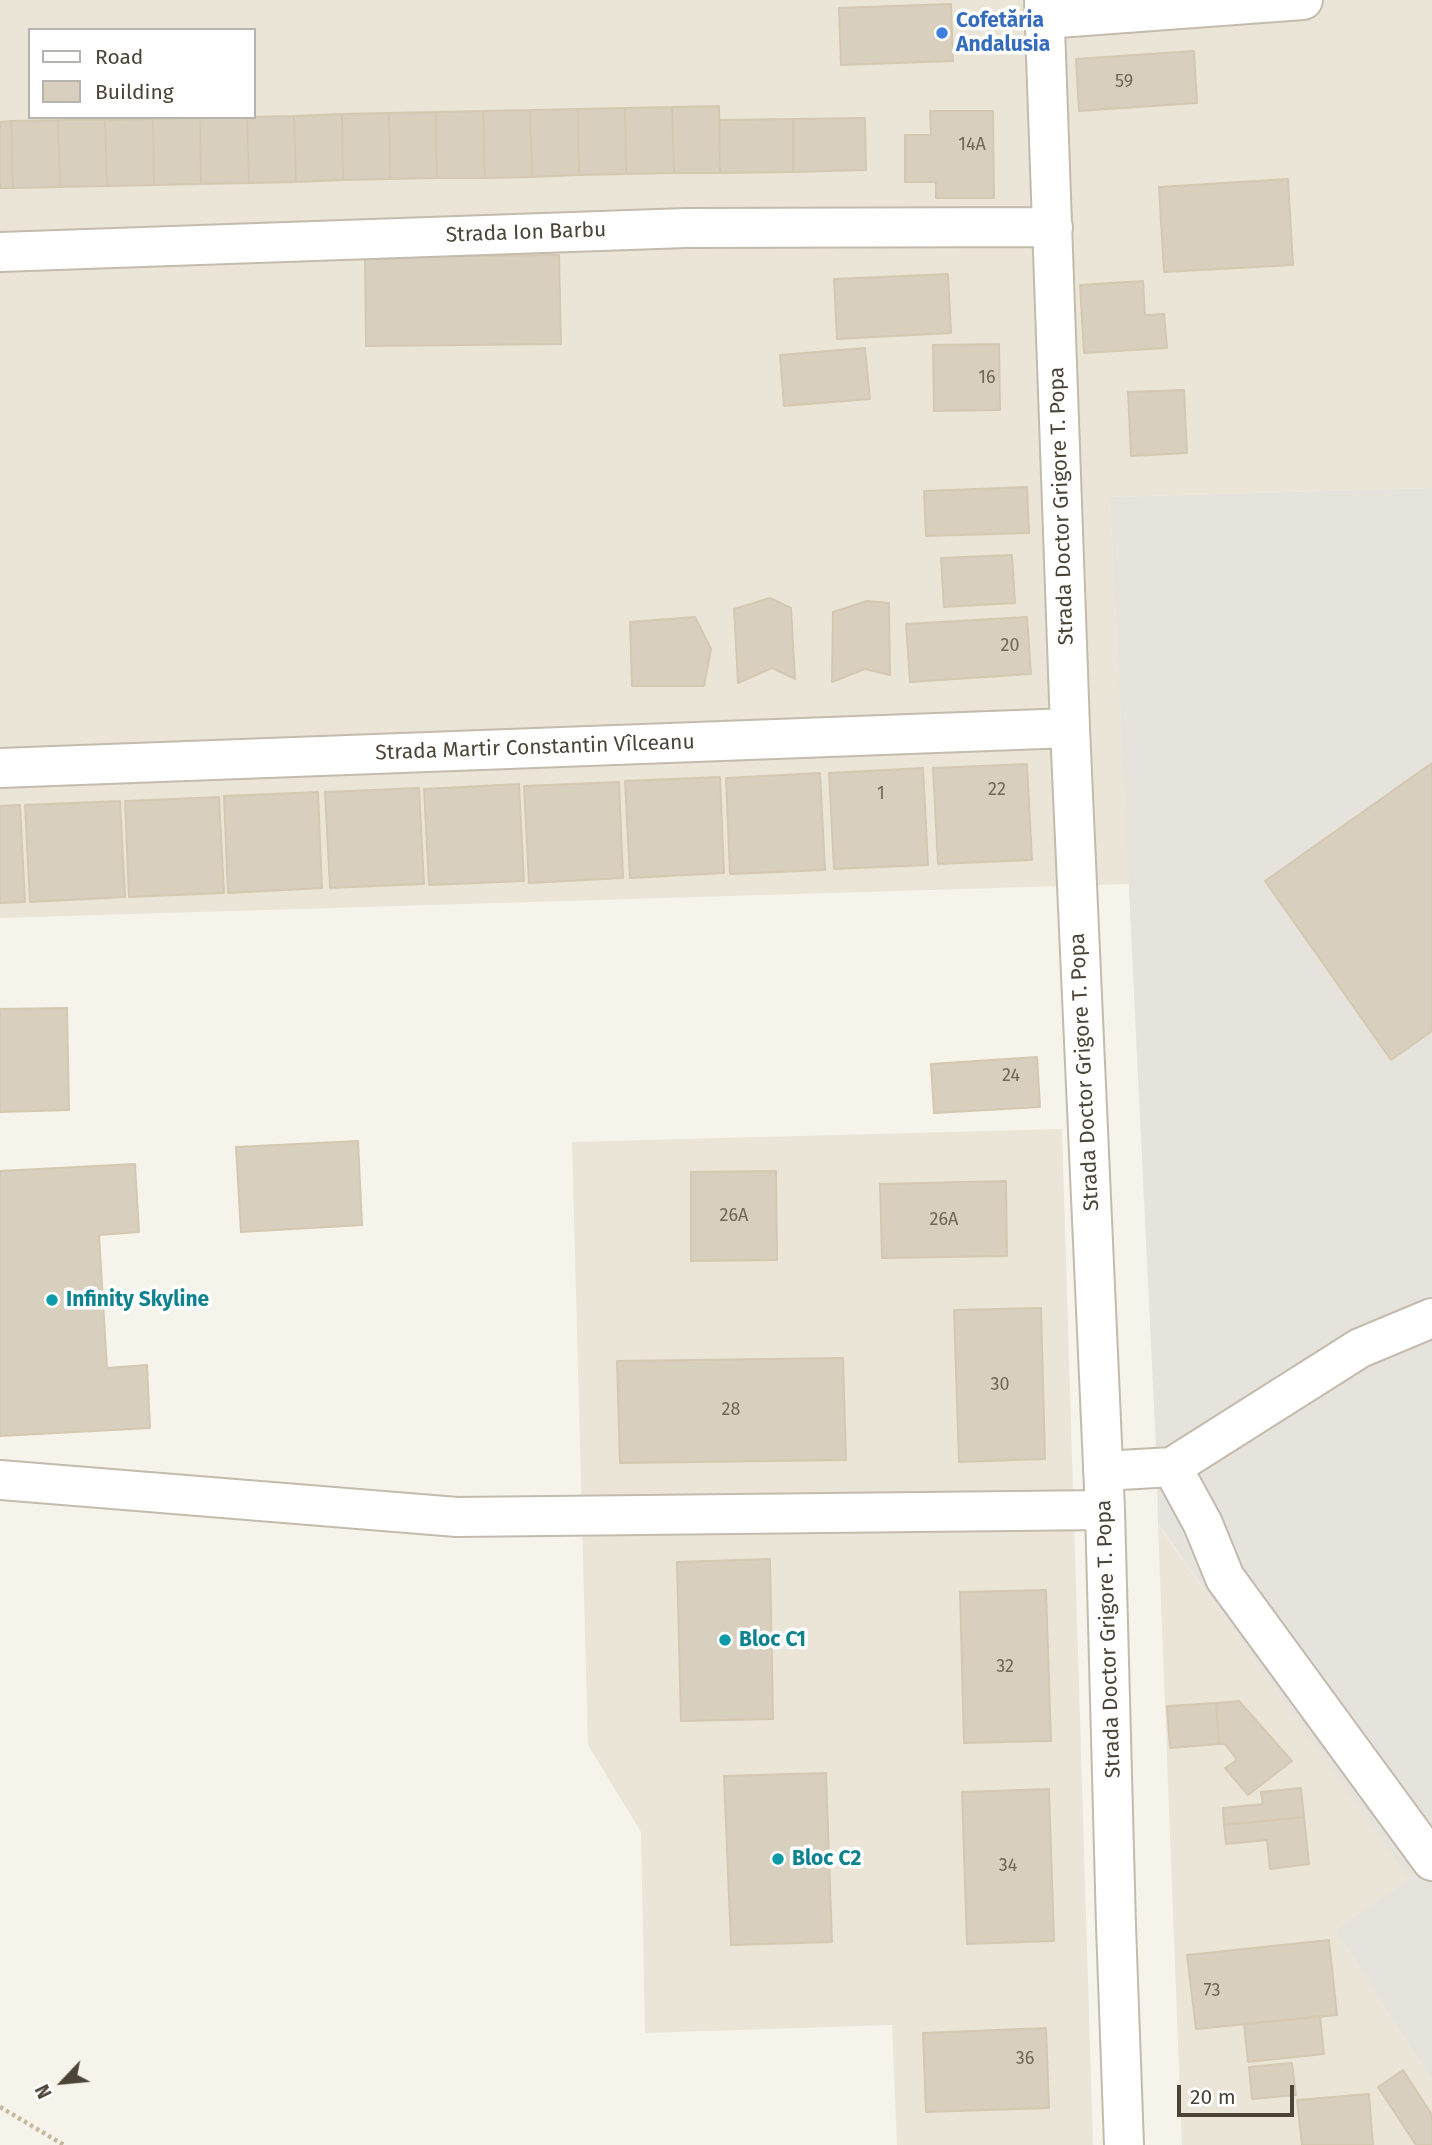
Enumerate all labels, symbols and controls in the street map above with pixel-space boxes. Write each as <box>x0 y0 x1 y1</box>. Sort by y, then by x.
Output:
place label: Cofetăria Andalusia <box>956 8 1050 58</box>
marker: Cofetăria Andalusia <box>934 25 950 41</box>
legend <box>28 28 256 119</box>
text: Road <box>95 44 143 70</box>
house number: 59 <box>1115 71 1133 93</box>
text: Building <box>95 79 174 105</box>
house number: 14A <box>958 134 986 156</box>
street label: Strada Ion Barbu <box>445 218 607 248</box>
street label: Strada Doctor Grigore T. Popa <box>1045 366 1079 646</box>
house number: 16 <box>978 367 996 389</box>
house number: 20 <box>1001 635 1019 657</box>
street label: Strada Martir Constantin Vîlceanu <box>375 730 695 766</box>
house number: 22 <box>988 779 1006 801</box>
house number: 1 <box>877 783 885 805</box>
street label: Strada Doctor Grigore T. Popa <box>1065 932 1105 1212</box>
house number: 24 <box>1002 1065 1020 1087</box>
house number: 26A <box>720 1205 748 1227</box>
house number: 26A <box>930 1209 958 1231</box>
place label: Infinity Skyline <box>66 1287 209 1313</box>
marker: Infinity Skyline <box>44 1292 60 1308</box>
house number: 30 <box>990 1374 1010 1396</box>
house number: 28 <box>722 1399 740 1421</box>
street label: Strada Doctor Grigore T. Popa <box>1092 1499 1126 1779</box>
place label: Bloc C1 <box>739 1627 806 1653</box>
marker: Bloc C1 <box>717 1632 733 1648</box>
house number: 32 <box>996 1656 1014 1678</box>
place label: Bloc C2 <box>792 1846 861 1872</box>
marker: Bloc C2 <box>770 1851 786 1867</box>
house number: 34 <box>999 1855 1017 1877</box>
house number: 73 <box>1204 1980 1220 2002</box>
north arrow <box>28 2047 98 2117</box>
house number: 36 <box>1016 2048 1034 2070</box>
scale bar <box>1180 2072 1297 2116</box>
text: N <box>31 2081 57 2102</box>
text: 20 m <box>1190 2084 1236 2110</box>

